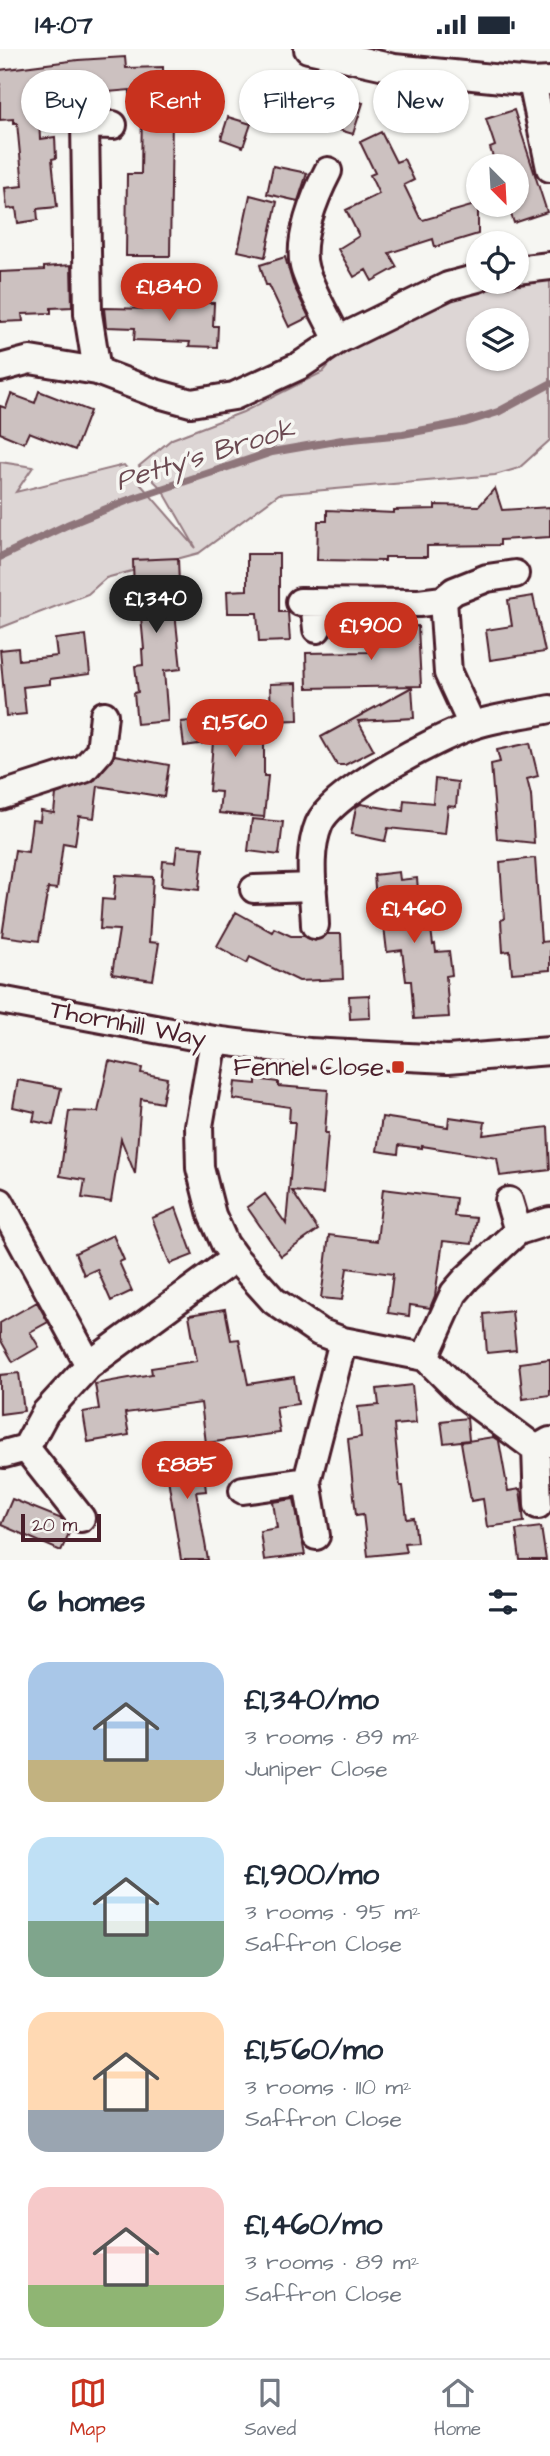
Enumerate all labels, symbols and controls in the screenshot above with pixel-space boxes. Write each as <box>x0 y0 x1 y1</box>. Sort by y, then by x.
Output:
text: 14:07 <box>35 7 93 43</box>
chip: Buy <box>21 70 111 133</box>
chip: Rent <box>125 70 225 133</box>
chip: Filters <box>239 70 359 133</box>
chip: New <box>373 70 469 133</box>
north arrow <box>466 154 528 217</box>
map controls <box>466 154 529 371</box>
button: locate <box>466 231 529 294</box>
pin: £1,840 <box>112 264 226 323</box>
text: £1,840 <box>137 270 201 302</box>
button: layers <box>466 308 529 371</box>
water label: Petty's Brook <box>111 409 300 502</box>
pin: £1,340 <box>99 575 213 635</box>
text: £1,340 <box>125 582 187 614</box>
pin: £1,900 <box>314 603 428 662</box>
text: £1,900 <box>340 609 402 641</box>
pin: £1,560 <box>178 699 292 759</box>
text: £1,560 <box>203 706 267 738</box>
pin: £1,460 <box>357 885 471 945</box>
text: £1,460 <box>382 892 446 924</box>
street label: Thornhill Way <box>46 991 209 1059</box>
place label: Fennel Close <box>233 1049 384 1085</box>
marker: Fennel Close <box>390 1059 406 1075</box>
pin: £885 <box>146 1441 228 1501</box>
text: £885 <box>158 1448 216 1480</box>
scale bar <box>21 1511 102 1543</box>
text: 20 m <box>32 1512 77 1539</box>
text: 6 homes <box>28 1581 145 1623</box>
icon: filters <box>484 1583 522 1621</box>
text: £1,340/mo <box>245 1679 379 1721</box>
icon: home <box>84 1690 168 1774</box>
text: 3 rooms · 89 m² <box>245 1721 419 1753</box>
text: Juniper Close <box>245 1753 388 1785</box>
text: £1,900/mo <box>245 1854 379 1896</box>
icon: home <box>84 1865 168 1949</box>
text: 3 rooms · 95 m² <box>245 1896 421 1928</box>
text: Saffron Close <box>245 1928 402 1960</box>
text: £1,560/mo <box>245 2029 383 2071</box>
icon: home <box>84 2040 168 2124</box>
text: 3 rooms · 110 m² <box>245 2071 412 2103</box>
text: Saffron Close <box>245 2103 402 2135</box>
text: £1,460/mo <box>245 2204 382 2246</box>
icon: home <box>84 2215 168 2299</box>
text: 3 rooms · 89 m² <box>245 2246 419 2278</box>
text: Saffron Close <box>245 2278 402 2310</box>
tab: Map <box>69 2374 107 2443</box>
tab: Saved <box>244 2374 296 2443</box>
tab: Home <box>434 2374 481 2443</box>

